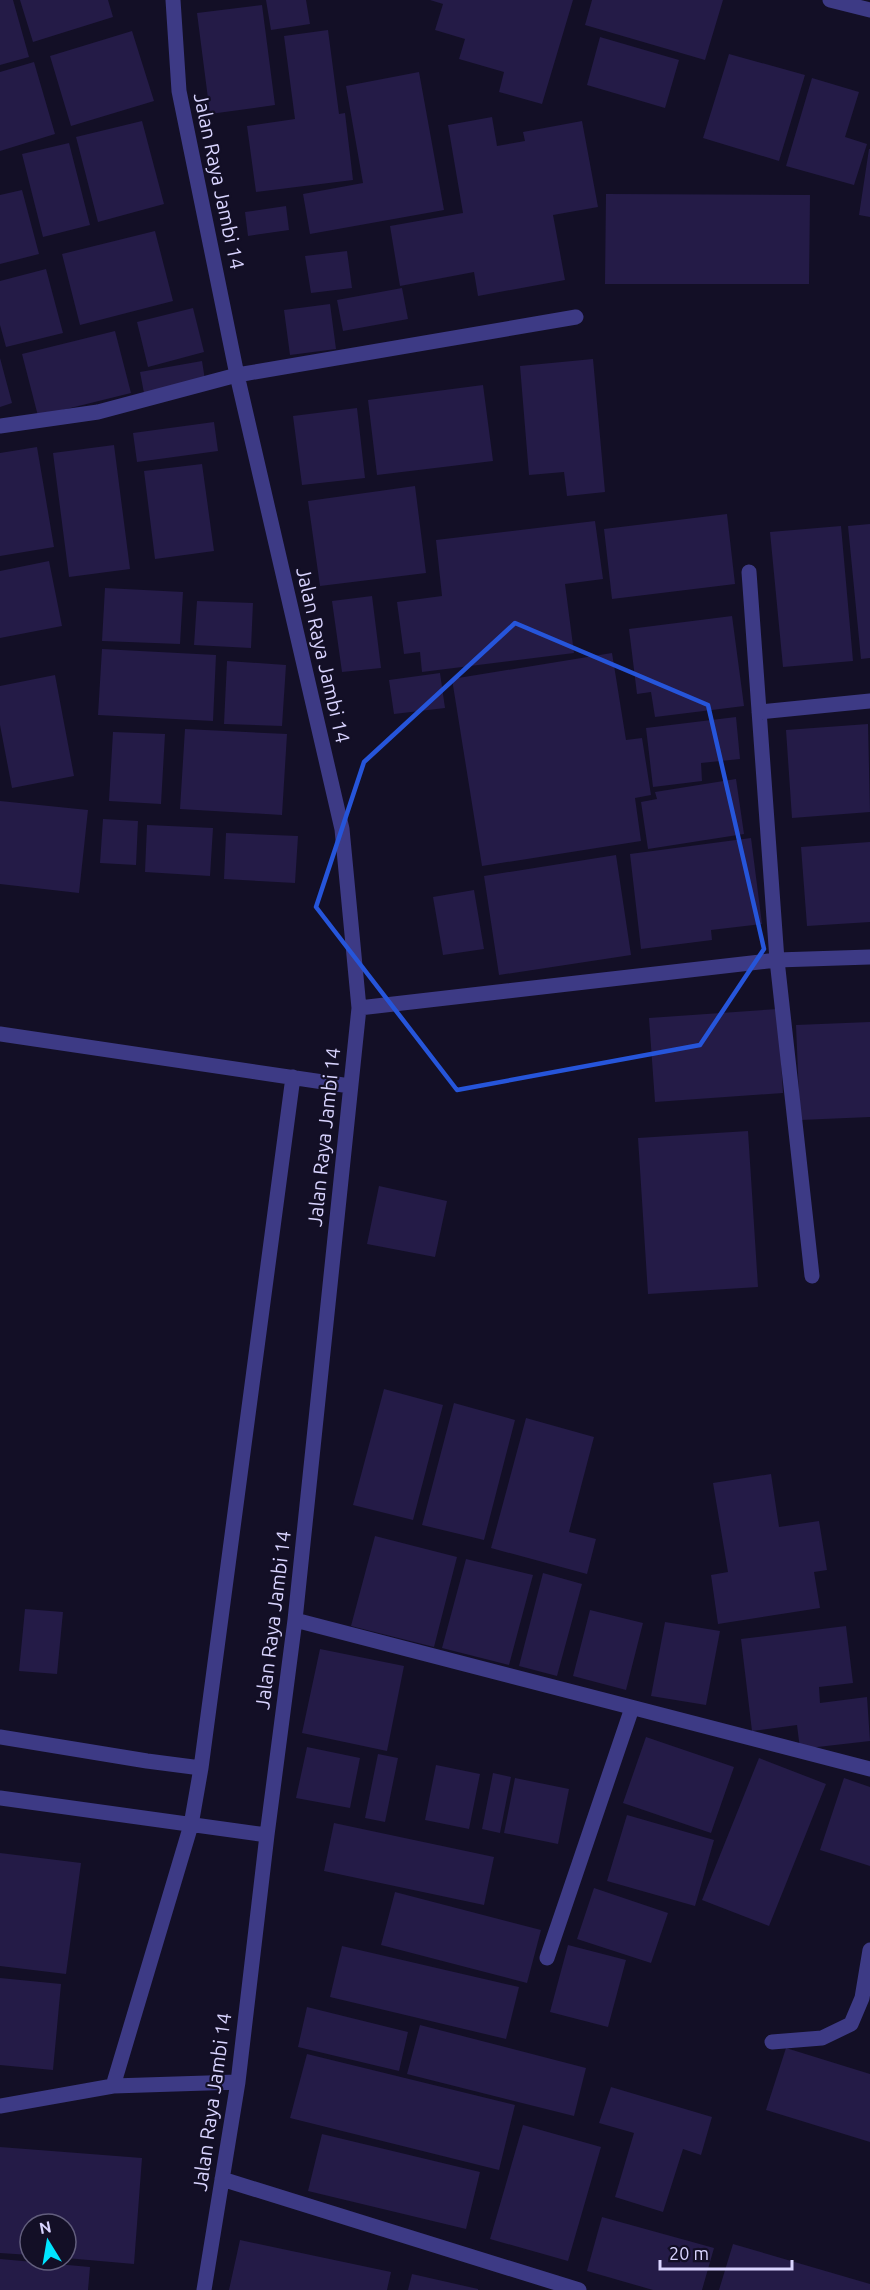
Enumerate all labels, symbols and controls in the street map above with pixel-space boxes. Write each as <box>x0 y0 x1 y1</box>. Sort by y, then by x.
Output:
street label: Jalan Raya Jambi 14 <box>190 91 249 271</box>
street label: Jalan Raya Jambi 14 <box>292 565 355 745</box>
street label: Jalan Raya Jambi 14 <box>303 1046 344 1228</box>
street label: Jalan Raya Jambi 14 <box>250 1529 295 1711</box>
street label: Jalan Raya Jambi 14 <box>188 2011 235 2193</box>
north arrow <box>18 2212 78 2272</box>
text: N <box>38 2217 53 2237</box>
scale bar <box>660 2233 792 2271</box>
text: 20 m <box>669 2243 709 2263</box>

